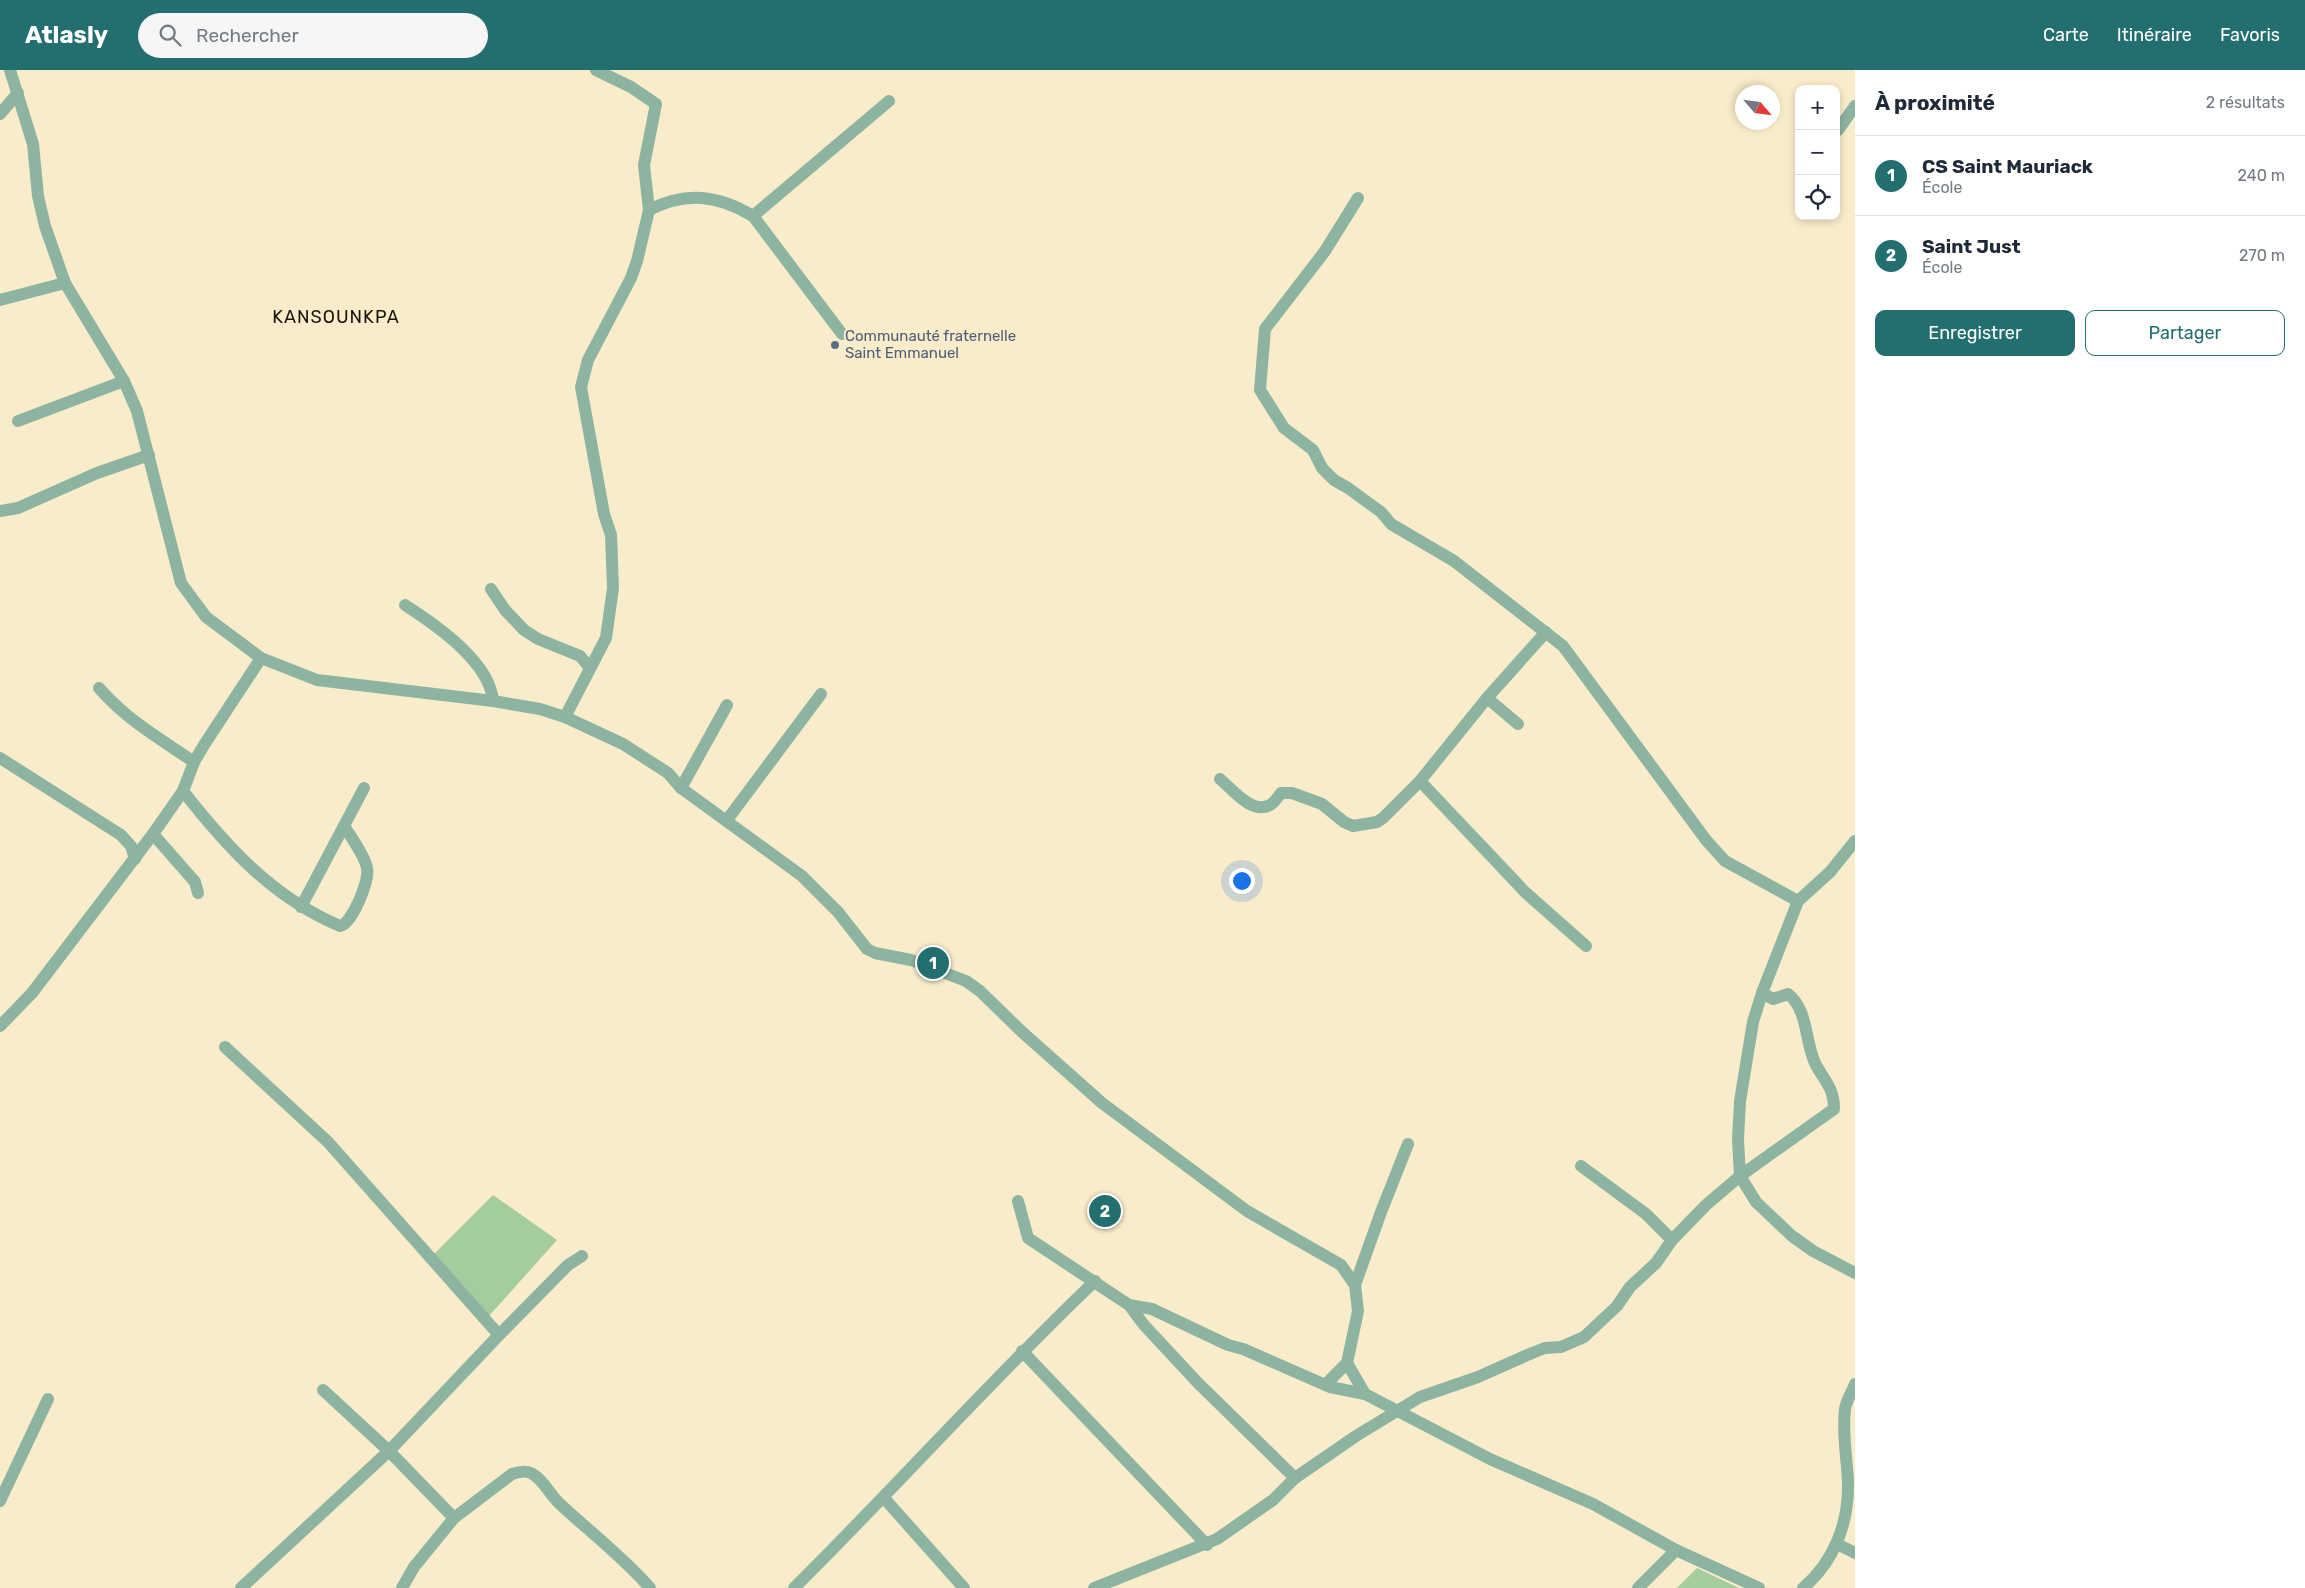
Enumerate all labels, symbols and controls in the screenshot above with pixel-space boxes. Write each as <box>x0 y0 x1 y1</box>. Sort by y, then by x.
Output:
search box <box>138 13 488 58</box>
text: Atlasly <box>25 21 108 49</box>
icon: search <box>156 21 184 49</box>
text: Rechercher <box>196 24 299 47</box>
text: Carte <box>2043 24 2089 46</box>
text: Itinéraire <box>2117 24 2192 46</box>
text: Favoris <box>2220 24 2280 46</box>
north arrow <box>1735 85 1780 130</box>
map controls <box>1795 85 1840 220</box>
button: + <box>1795 85 1840 130</box>
text: À proximité <box>1875 90 1995 115</box>
text: 2 résultats <box>2206 93 2285 112</box>
button: − <box>1795 130 1840 175</box>
text: CS Saint Mauriack <box>1922 155 2093 178</box>
text: 1 <box>1887 166 1895 185</box>
text: 240 m <box>2238 166 2285 185</box>
button: locate <box>1795 175 1840 220</box>
text: École <box>1922 178 1962 197</box>
text: Saint Just <box>1922 235 2021 258</box>
text: 2 <box>1886 246 1896 265</box>
text: 270 m <box>2239 246 2285 265</box>
text: École <box>1922 258 1962 277</box>
district label: KANSOUNKPA <box>272 306 400 328</box>
button: Enregistrer <box>1875 310 2075 356</box>
button: Partager <box>2085 310 2285 356</box>
place label: Communauté fraternelle Saint Emmanuel <box>845 327 1016 362</box>
marker: Communauté fraternelle Saint Emmanuel <box>829 339 841 351</box>
your location <box>1229 868 1255 894</box>
pin: 1 <box>917 944 949 982</box>
pin: 2 <box>1089 1192 1121 1230</box>

